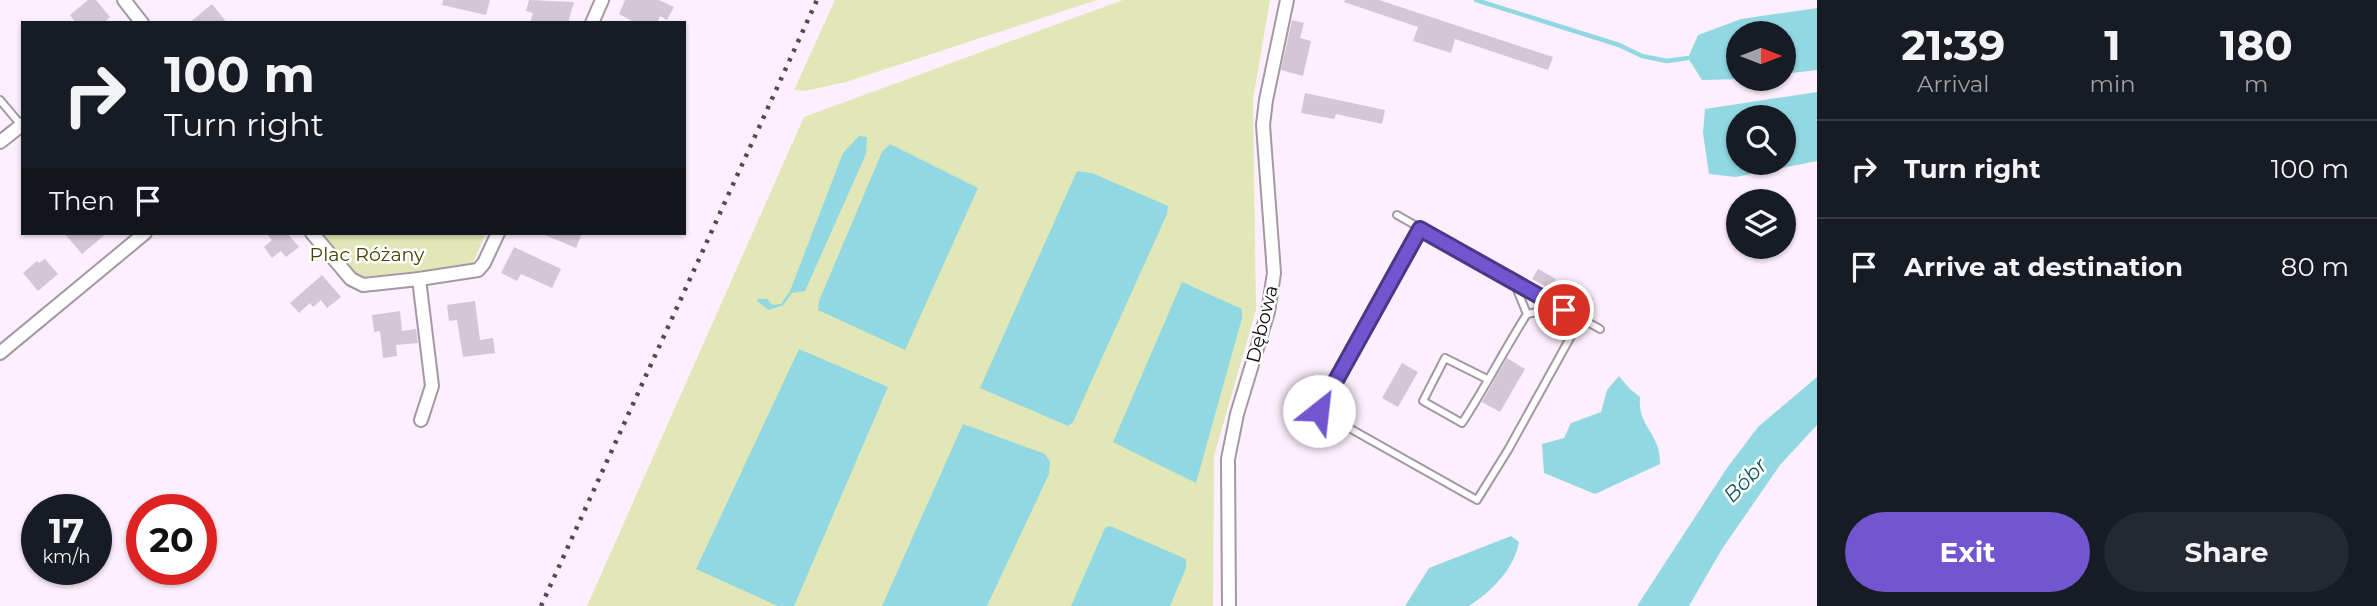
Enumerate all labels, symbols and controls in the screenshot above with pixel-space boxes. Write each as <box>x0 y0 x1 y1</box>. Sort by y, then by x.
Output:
text: 21:39 <box>1901 19 2005 71</box>
text: 1 <box>2104 19 2121 71</box>
text: 180 <box>2220 19 2293 71</box>
north arrow <box>1726 21 1796 91</box>
map controls <box>1726 21 1796 259</box>
text: 100 m <box>164 45 315 104</box>
icon: right <box>49 49 140 140</box>
text: Arrival <box>1917 70 1990 98</box>
text: min <box>2090 70 2136 98</box>
text: m <box>2244 70 2269 98</box>
text: Turn right <box>164 105 324 144</box>
button: search <box>1726 105 1796 175</box>
icon: right <box>1845 150 1883 188</box>
text: Turn right <box>1904 153 2040 185</box>
text: 100 m <box>2271 153 2349 185</box>
icon: arrive <box>129 182 167 220</box>
text: Then <box>49 185 115 217</box>
button: layers <box>1726 189 1796 259</box>
park label: Plac Różany <box>310 243 425 266</box>
icon: arrive <box>1845 248 1883 286</box>
text: Arrive at destination <box>1904 251 2183 283</box>
text: 80 m <box>2281 251 2349 283</box>
pin <box>1534 280 1594 340</box>
street label: Dębowa <box>1241 283 1283 365</box>
icon: arrive <box>1545 291 1583 329</box>
position arrow <box>1282 374 1356 448</box>
water label: Bóbr <box>1718 452 1772 507</box>
speed limit sign: 20 <box>126 494 217 585</box>
text: 17 <box>49 509 84 552</box>
button: Exit <box>1845 512 2090 592</box>
button: Share <box>2104 512 2349 592</box>
text: km/h <box>42 546 91 568</box>

